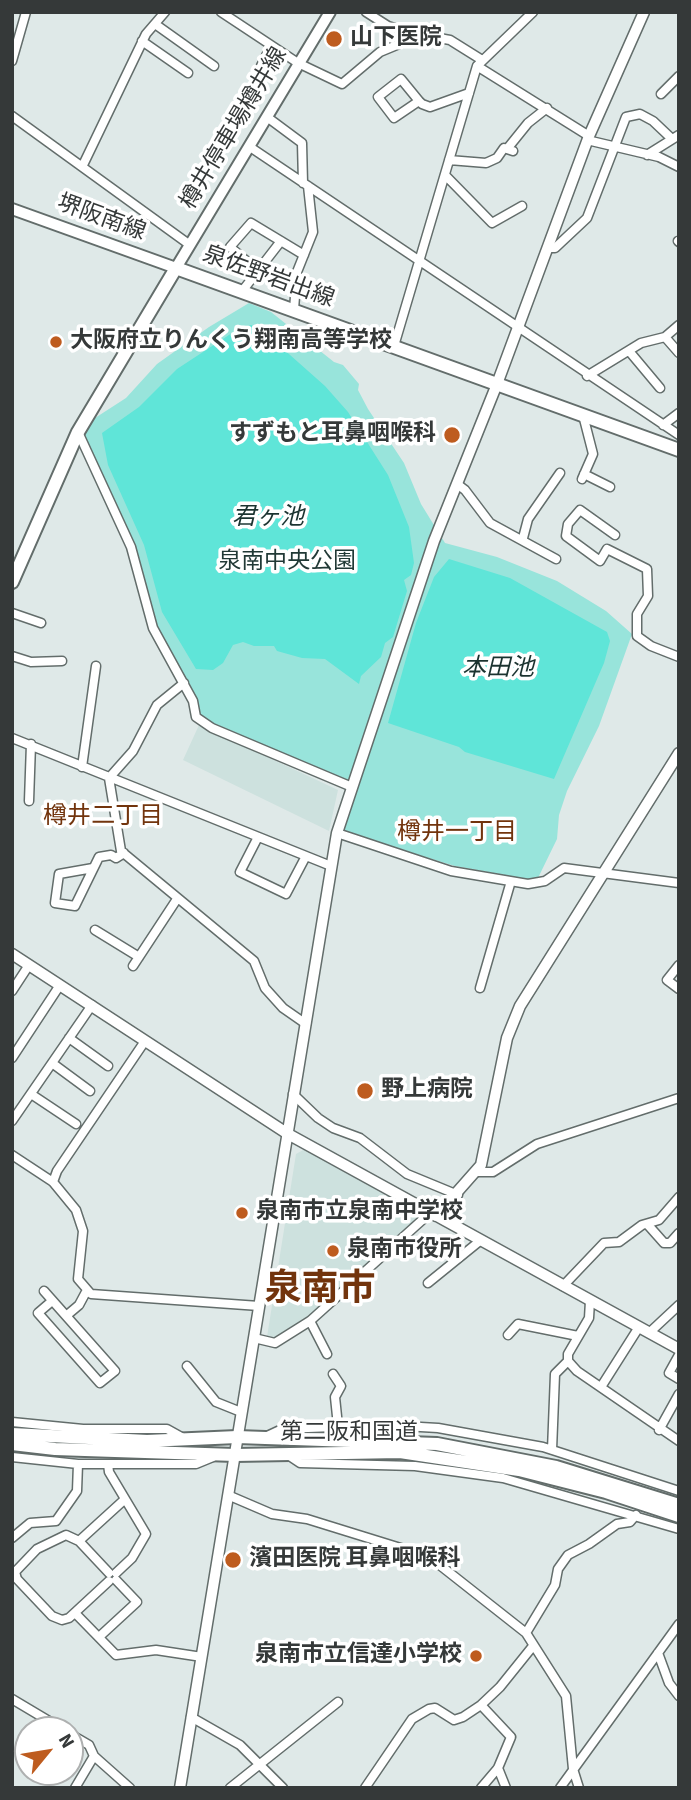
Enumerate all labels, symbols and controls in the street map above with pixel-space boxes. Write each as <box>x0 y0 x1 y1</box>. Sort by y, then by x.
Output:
place label: 山下医院 <box>350 25 442 53</box>
marker: 山下医院 <box>324 29 344 49</box>
street label: 樽井停車場樽井線 <box>176 43 294 215</box>
street label: 堺阪南線 <box>53 190 149 248</box>
street label: 泉佐野岩出線 <box>198 241 338 315</box>
place label: 大阪府立りんくう翔南高等学校 <box>70 328 392 356</box>
marker: 大阪府立りんくう翔南高等学校 <box>48 334 64 350</box>
place label: すずもと耳鼻咽喉科 <box>229 421 436 449</box>
marker: すずもと耳鼻咽喉科 <box>442 425 462 445</box>
water label: 君ヶ池 <box>232 505 304 533</box>
park label: 泉南中央公園 <box>218 549 356 577</box>
water label: 本田池 <box>462 656 534 684</box>
district label: 樽井二丁目 <box>43 804 163 832</box>
district label: 樽井一丁目 <box>397 820 517 848</box>
place label: 野上病院 <box>381 1077 473 1105</box>
marker: 野上病院 <box>355 1081 375 1101</box>
place label: 泉南市立泉南中学校 <box>256 1199 463 1227</box>
marker: 泉南市立泉南中学校 <box>234 1205 250 1221</box>
place label: 泉南市役所 <box>347 1237 462 1265</box>
marker: 泉南市役所 <box>325 1243 341 1259</box>
district label: 泉南市 <box>265 1270 375 1314</box>
street label: 第二阪和国道 <box>280 1420 418 1448</box>
place label: 濱田医院 耳鼻咽喉科 <box>249 1546 461 1574</box>
marker: 濱田医院 耳鼻咽喉科 <box>223 1550 243 1570</box>
place label: 泉南市立信達小学校 <box>255 1642 462 1670</box>
marker: 泉南市立信達小学校 <box>468 1648 484 1664</box>
north arrow <box>14 1716 84 1786</box>
text: N <box>51 1729 81 1753</box>

